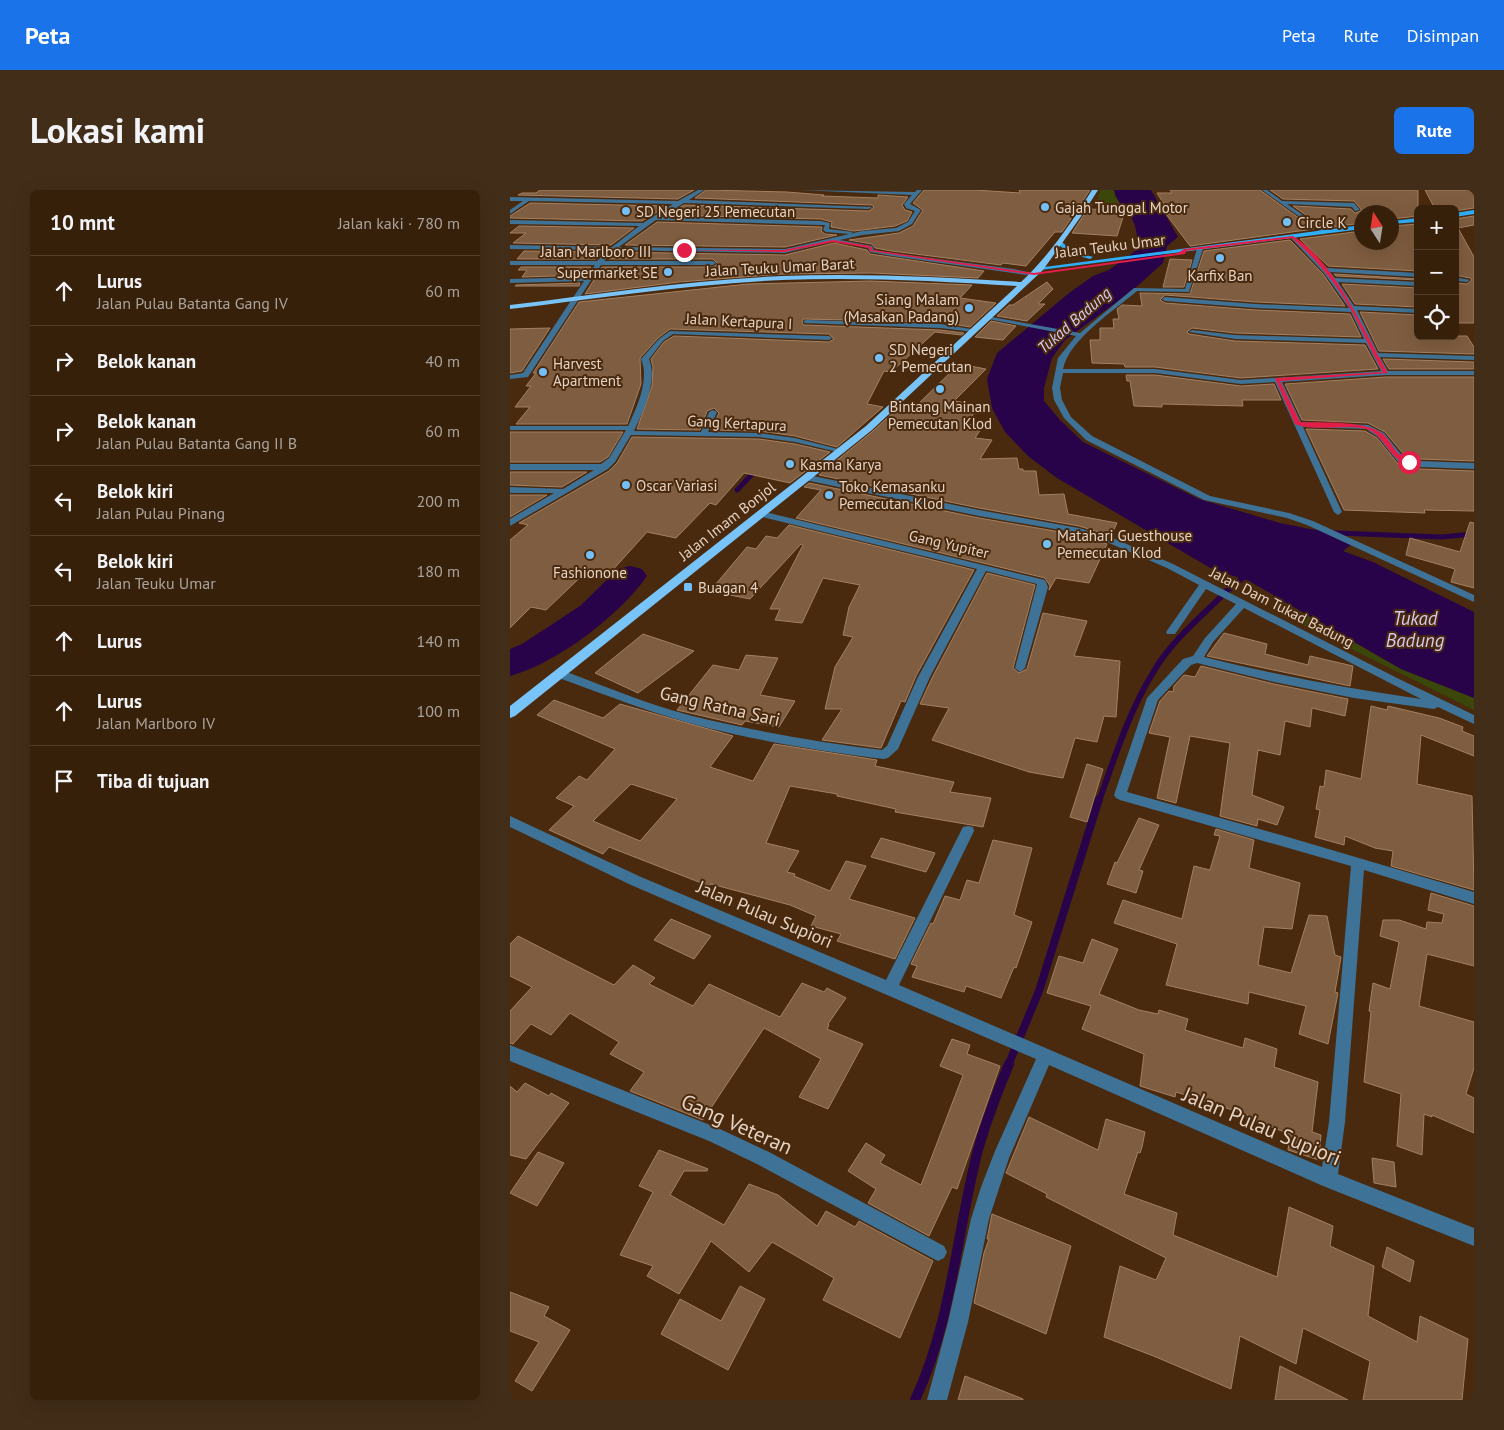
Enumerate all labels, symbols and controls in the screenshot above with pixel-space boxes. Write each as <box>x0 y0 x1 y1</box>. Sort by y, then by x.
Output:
text: Peta <box>25 20 70 51</box>
text: Peta <box>1282 24 1316 47</box>
text: Rute <box>1344 24 1379 47</box>
text: Disimpan <box>1407 24 1479 47</box>
text: Lokasi kami <box>30 107 205 153</box>
button: Rute <box>1394 107 1474 154</box>
place label: Gajah Tunggal Motor <box>1055 198 1188 217</box>
marker: Gajah Tunggal Motor <box>1039 201 1051 213</box>
place label: SD Negeri 25 Pemecutan <box>636 202 795 221</box>
marker: SD Negeri 25 Pemecutan <box>620 205 632 217</box>
north arrow <box>1354 205 1399 250</box>
map controls <box>1414 205 1459 340</box>
button: + <box>1414 205 1459 250</box>
text: 10 mnt <box>50 209 115 236</box>
text: Jalan kaki · 780 m <box>338 213 460 233</box>
place label: Circle K <box>1297 213 1347 232</box>
marker: Circle K <box>1281 216 1293 228</box>
street label: Jalan Teuku Umar <box>1053 230 1166 262</box>
route end <box>673 239 696 262</box>
street label: Jalan Marlboro III <box>539 242 652 261</box>
button: − <box>1414 250 1459 295</box>
marker: Karfix Ban <box>1214 252 1226 264</box>
street label: Jalan Teuku Umar Barat <box>704 254 855 280</box>
place label: Supermarket SE <box>557 263 658 282</box>
marker: Supermarket SE <box>662 266 674 278</box>
place label: Karfix Ban <box>1187 266 1253 285</box>
text: Lurus <box>97 269 142 293</box>
icon: ahead <box>50 277 78 305</box>
text: 60 m <box>425 281 460 301</box>
water label: Tukad Badung <box>1033 282 1115 358</box>
place label: Siang Malam (Masakan Padang) <box>844 290 959 326</box>
text: Jalan Pulau Batanta Gang IV <box>97 293 288 313</box>
button: locate <box>1414 295 1459 340</box>
marker: Siang Malam (Masakan Padang) <box>963 302 975 314</box>
street label: Jalan Kertapura I <box>684 309 793 333</box>
place label: SD Negeri 2 Pemecutan <box>889 340 972 376</box>
icon: right <box>50 347 78 375</box>
text: Belok kanan <box>97 349 196 373</box>
text: 40 m <box>425 351 460 371</box>
marker: SD Negeri 2 Pemecutan <box>873 352 885 364</box>
place label: Harvest Apartment <box>553 354 621 390</box>
marker: Harvest Apartment <box>537 366 549 378</box>
marker: Bintang Mainan Pemecutan Klod <box>934 383 946 395</box>
place label: Bintang Mainan Pemecutan Klod <box>888 397 992 433</box>
text: Belok kanan <box>97 409 196 433</box>
street label: Gang Kertapura <box>687 411 787 435</box>
icon: right <box>50 417 78 445</box>
text: 60 m <box>425 421 460 441</box>
text: Jalan Pulau Batanta Gang II B <box>97 433 297 453</box>
route start <box>1398 451 1421 474</box>
place label: Kasma Karya <box>800 455 882 474</box>
marker: Kasma Karya <box>784 458 796 470</box>
place label: Oscar Variasi <box>636 476 718 495</box>
street label: Jalan Imam Bonjol <box>674 477 780 565</box>
place label: Toko Kemasanku Pemecutan Klod <box>839 477 945 513</box>
text: Belok kiri <box>97 479 173 503</box>
marker: Oscar Variasi <box>620 479 632 491</box>
icon: left <box>50 487 78 515</box>
marker: Toko Kemasanku Pemecutan Klod <box>823 489 835 501</box>
text: 200 m <box>417 491 460 511</box>
text: Jalan Pulau Pinang <box>97 503 225 523</box>
street label: Gang Yupiter <box>907 526 991 562</box>
place label: Matahari Guesthouse Pemecutan Klod <box>1057 526 1192 562</box>
marker: Matahari Guesthouse Pemecutan Klod <box>1041 538 1053 550</box>
text: Belok kiri <box>97 549 173 573</box>
marker: Fashionone <box>584 549 596 561</box>
icon: left <box>50 557 78 585</box>
text: 180 m <box>417 561 460 581</box>
street label: Jalan Dam Tukad Badung <box>1206 562 1357 652</box>
place label: Fashionone <box>553 563 627 582</box>
text: Jalan Teuku Umar <box>97 573 216 593</box>
place label: Buagan 4 <box>698 578 758 597</box>
marker: Buagan 4 <box>682 581 694 593</box>
water label: Tukad Badung <box>1386 606 1445 652</box>
icon: ahead <box>50 627 78 655</box>
text: Lurus <box>97 629 142 653</box>
text: 140 m <box>417 631 460 651</box>
street label: Gang Ratna Sari <box>658 681 782 731</box>
text: Lurus <box>97 689 142 713</box>
icon: ahead <box>50 697 78 725</box>
text: 100 m <box>417 701 460 721</box>
text: Jalan Marlboro IV <box>97 713 215 733</box>
icon: arrive <box>50 767 78 795</box>
text: Tiba di tujuan <box>97 769 209 793</box>
street label: Jalan Pulau Supiori <box>693 875 836 953</box>
street label: Jalan Pulau Supiori <box>1178 1080 1345 1172</box>
street label: Gang Veteran <box>677 1087 797 1161</box>

